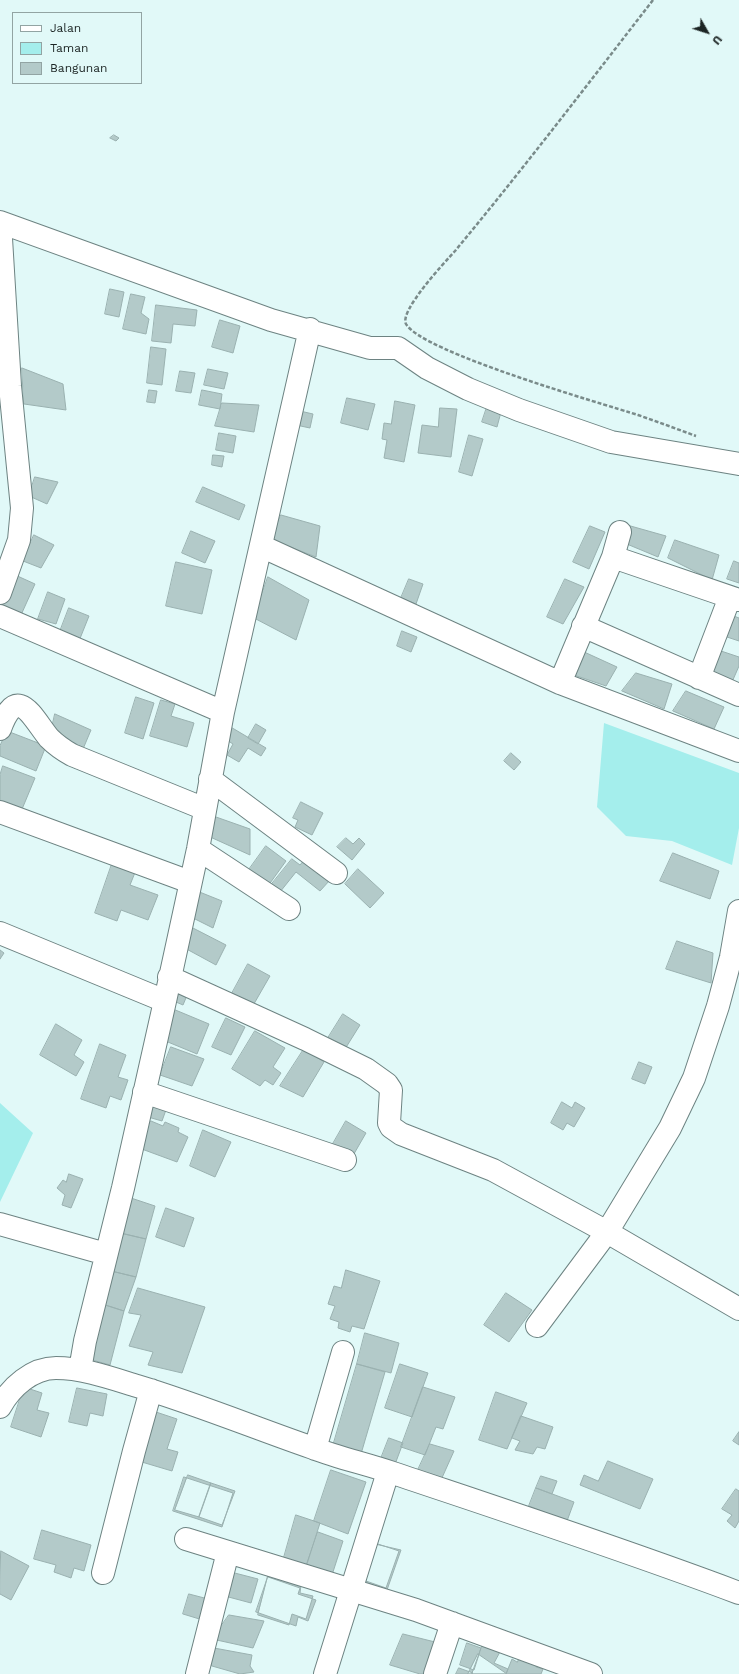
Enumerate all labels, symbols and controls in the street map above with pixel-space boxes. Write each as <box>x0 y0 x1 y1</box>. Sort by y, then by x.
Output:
legend <box>12 12 142 84</box>
north arrow <box>687 12 727 52</box>
text: Jalan <box>50 21 81 35</box>
text: U <box>709 33 724 47</box>
text: Taman <box>50 41 88 55</box>
text: Bangunan <box>50 61 108 75</box>

